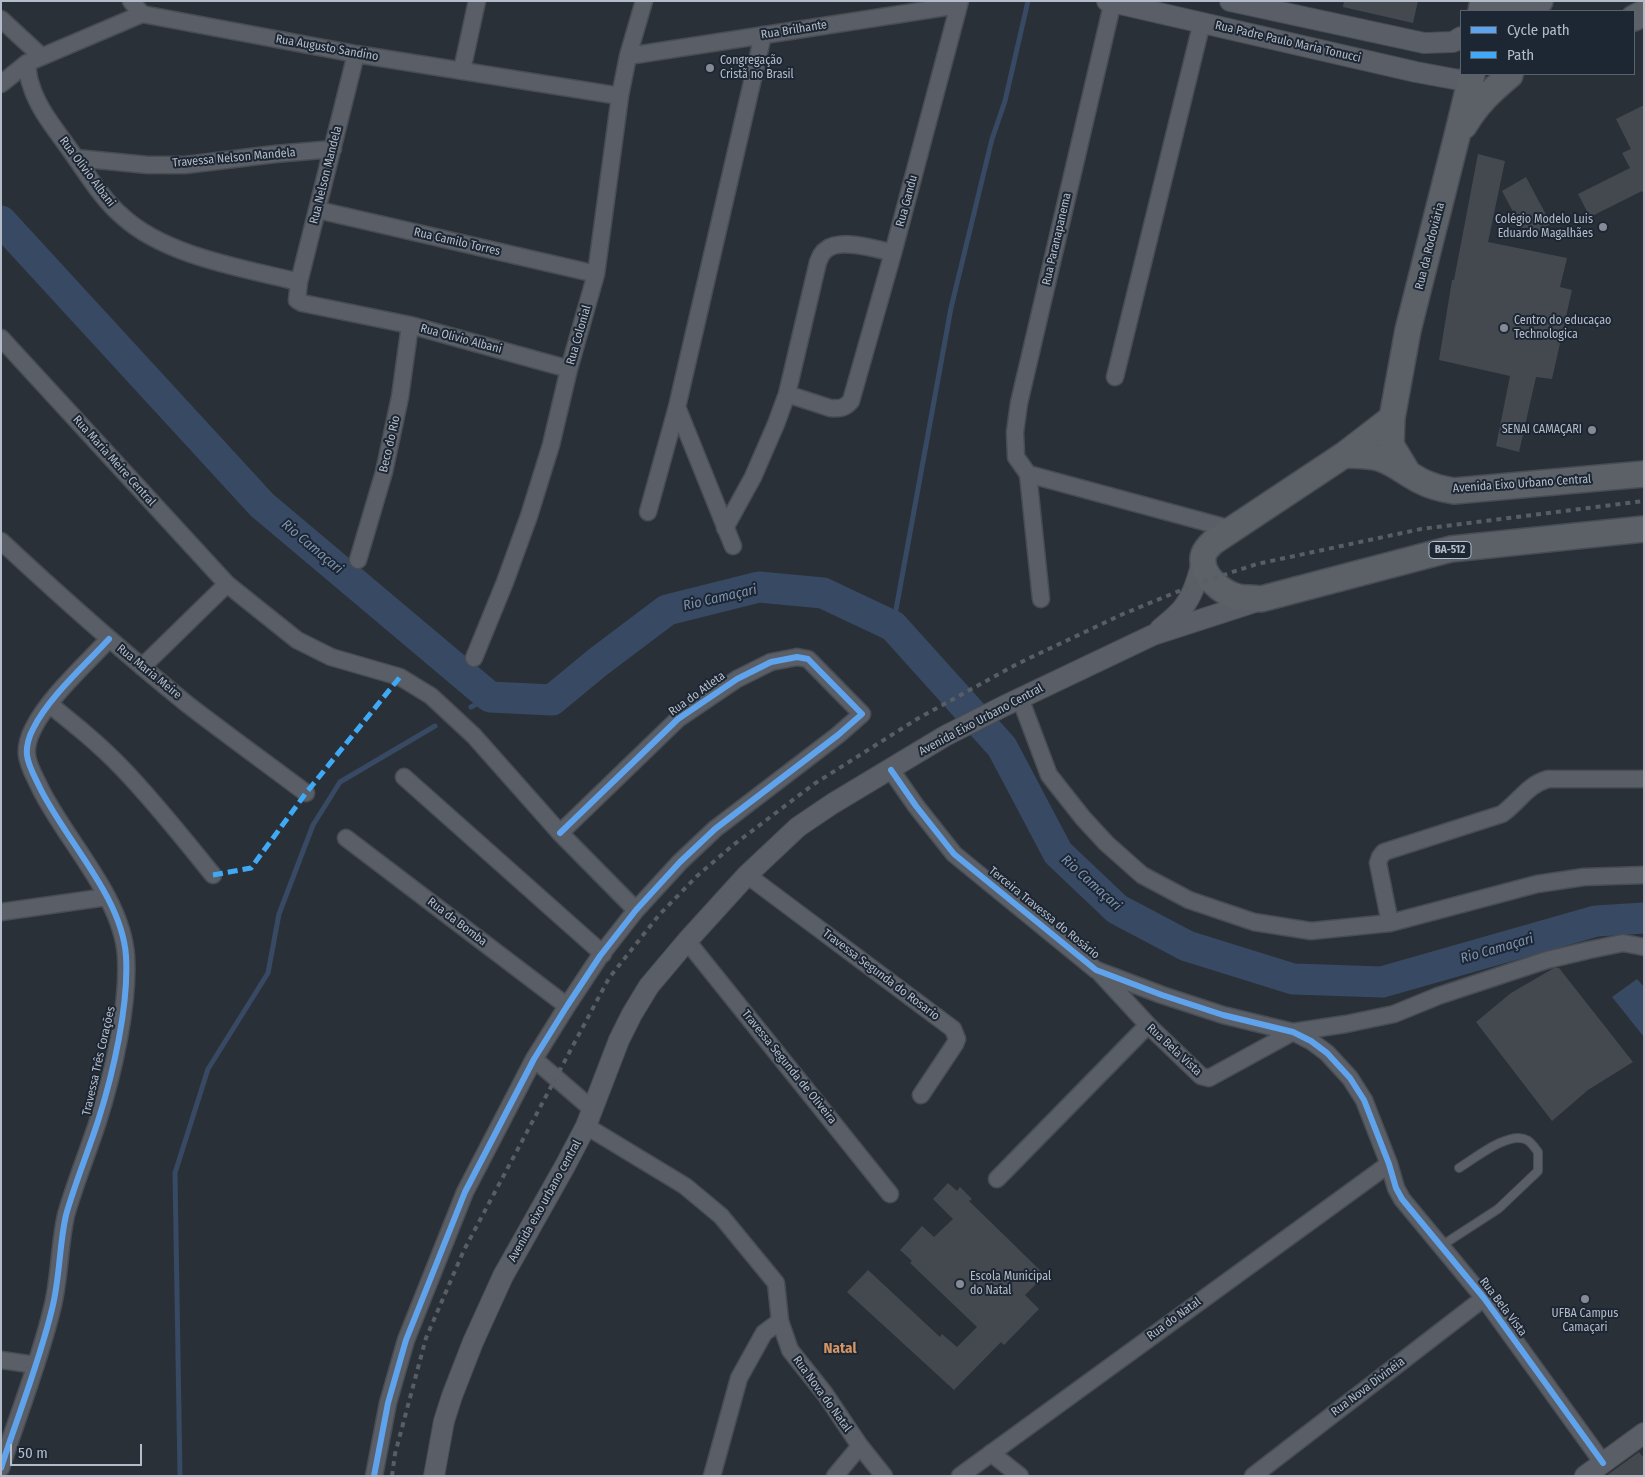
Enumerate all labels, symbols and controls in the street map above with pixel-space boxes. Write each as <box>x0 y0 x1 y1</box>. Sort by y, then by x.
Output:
legend <box>1460 10 1635 75</box>
street label: Rua Brilhante <box>760 18 828 42</box>
street label: Rua Padre Paulo Maria Tonucci <box>1214 18 1362 66</box>
text: Cycle path <box>1507 21 1570 39</box>
street label: Rua Augusto Sandino <box>274 32 380 64</box>
text: Path <box>1507 46 1534 64</box>
place label: Congregação Cristã no Brasil <box>720 54 794 82</box>
marker: Congregação Cristã no Brasil <box>704 62 716 74</box>
street label: Rua Nelson Mandela <box>307 124 345 226</box>
street label: Rua Olivio Albani <box>56 134 118 210</box>
street label: Travessa Nelson Mandela <box>172 145 296 171</box>
street label: Rua Gandu <box>893 173 921 229</box>
street label: Rua Paranapanema <box>1039 191 1075 287</box>
street label: Rua da Rodoviária <box>1412 201 1448 291</box>
place label: Colégio Modelo Luis Eduardo Magalhães <box>1495 213 1593 241</box>
marker: Colégio Modelo Luis Eduardo Magalhães <box>1597 221 1609 233</box>
street label: Rua Camilo Torres <box>412 225 502 259</box>
street label: Rua Colonial <box>564 304 594 366</box>
place label: Centro do educaçao Technologica <box>1514 314 1611 342</box>
street label: Rua Olivio Albani <box>419 321 503 357</box>
marker: Centro do educaçao Technologica <box>1498 322 1510 334</box>
street label: Rua Maria Meire Central <box>70 413 158 509</box>
street label: Beco do Rio <box>376 414 404 474</box>
place label: SENAI CAMAÇARI <box>1502 423 1582 437</box>
marker: SENAI CAMAÇARI <box>1586 424 1598 436</box>
street label: Avenida Eixo Urbano Central <box>1452 472 1592 496</box>
water label: Rio Camaçari <box>278 516 346 578</box>
road number: BA-512 <box>1429 542 1471 558</box>
water label: Rio Camaçari <box>682 581 758 615</box>
street label: Rua Maria Meire <box>114 642 184 702</box>
street label: Rua do Atleta <box>666 669 728 719</box>
street label: Avenida Eixo Urbano Central <box>916 681 1046 759</box>
water label: Rio Camaçari <box>1057 852 1125 914</box>
street label: Terceira Travessa do Rosário <box>986 864 1102 962</box>
street label: Rua da Bomba <box>424 895 490 949</box>
street label: Travessa Segunda do Rosario <box>820 926 942 1024</box>
water label: Rio Camaçari <box>1459 931 1535 967</box>
street label: Travessa Três Corações <box>79 1005 119 1117</box>
street label: Travessa Segunda de Oliveira <box>739 1007 839 1127</box>
street label: Rua Bela Vista <box>1144 1021 1204 1079</box>
street label: Avenida eixo urbano central <box>505 1138 585 1264</box>
place label: Escola Municipal do Natal <box>970 1270 1051 1298</box>
street label: Rua Bela Vista <box>1476 1275 1530 1339</box>
marker: Escola Municipal do Natal <box>954 1278 966 1290</box>
marker: UFBA Campus Camaçari <box>1579 1293 1591 1305</box>
street label: Rua do Natal <box>1144 1295 1204 1343</box>
place label: UFBA Campus Camaçari <box>1552 1307 1618 1335</box>
district label: Natal <box>824 1340 856 1358</box>
street label: Rua Nova do Natal <box>790 1353 854 1435</box>
street label: Rua Nova Divinéia <box>1328 1355 1408 1419</box>
scale bar <box>12 1434 145 1466</box>
text: 50 m <box>18 1444 48 1462</box>

